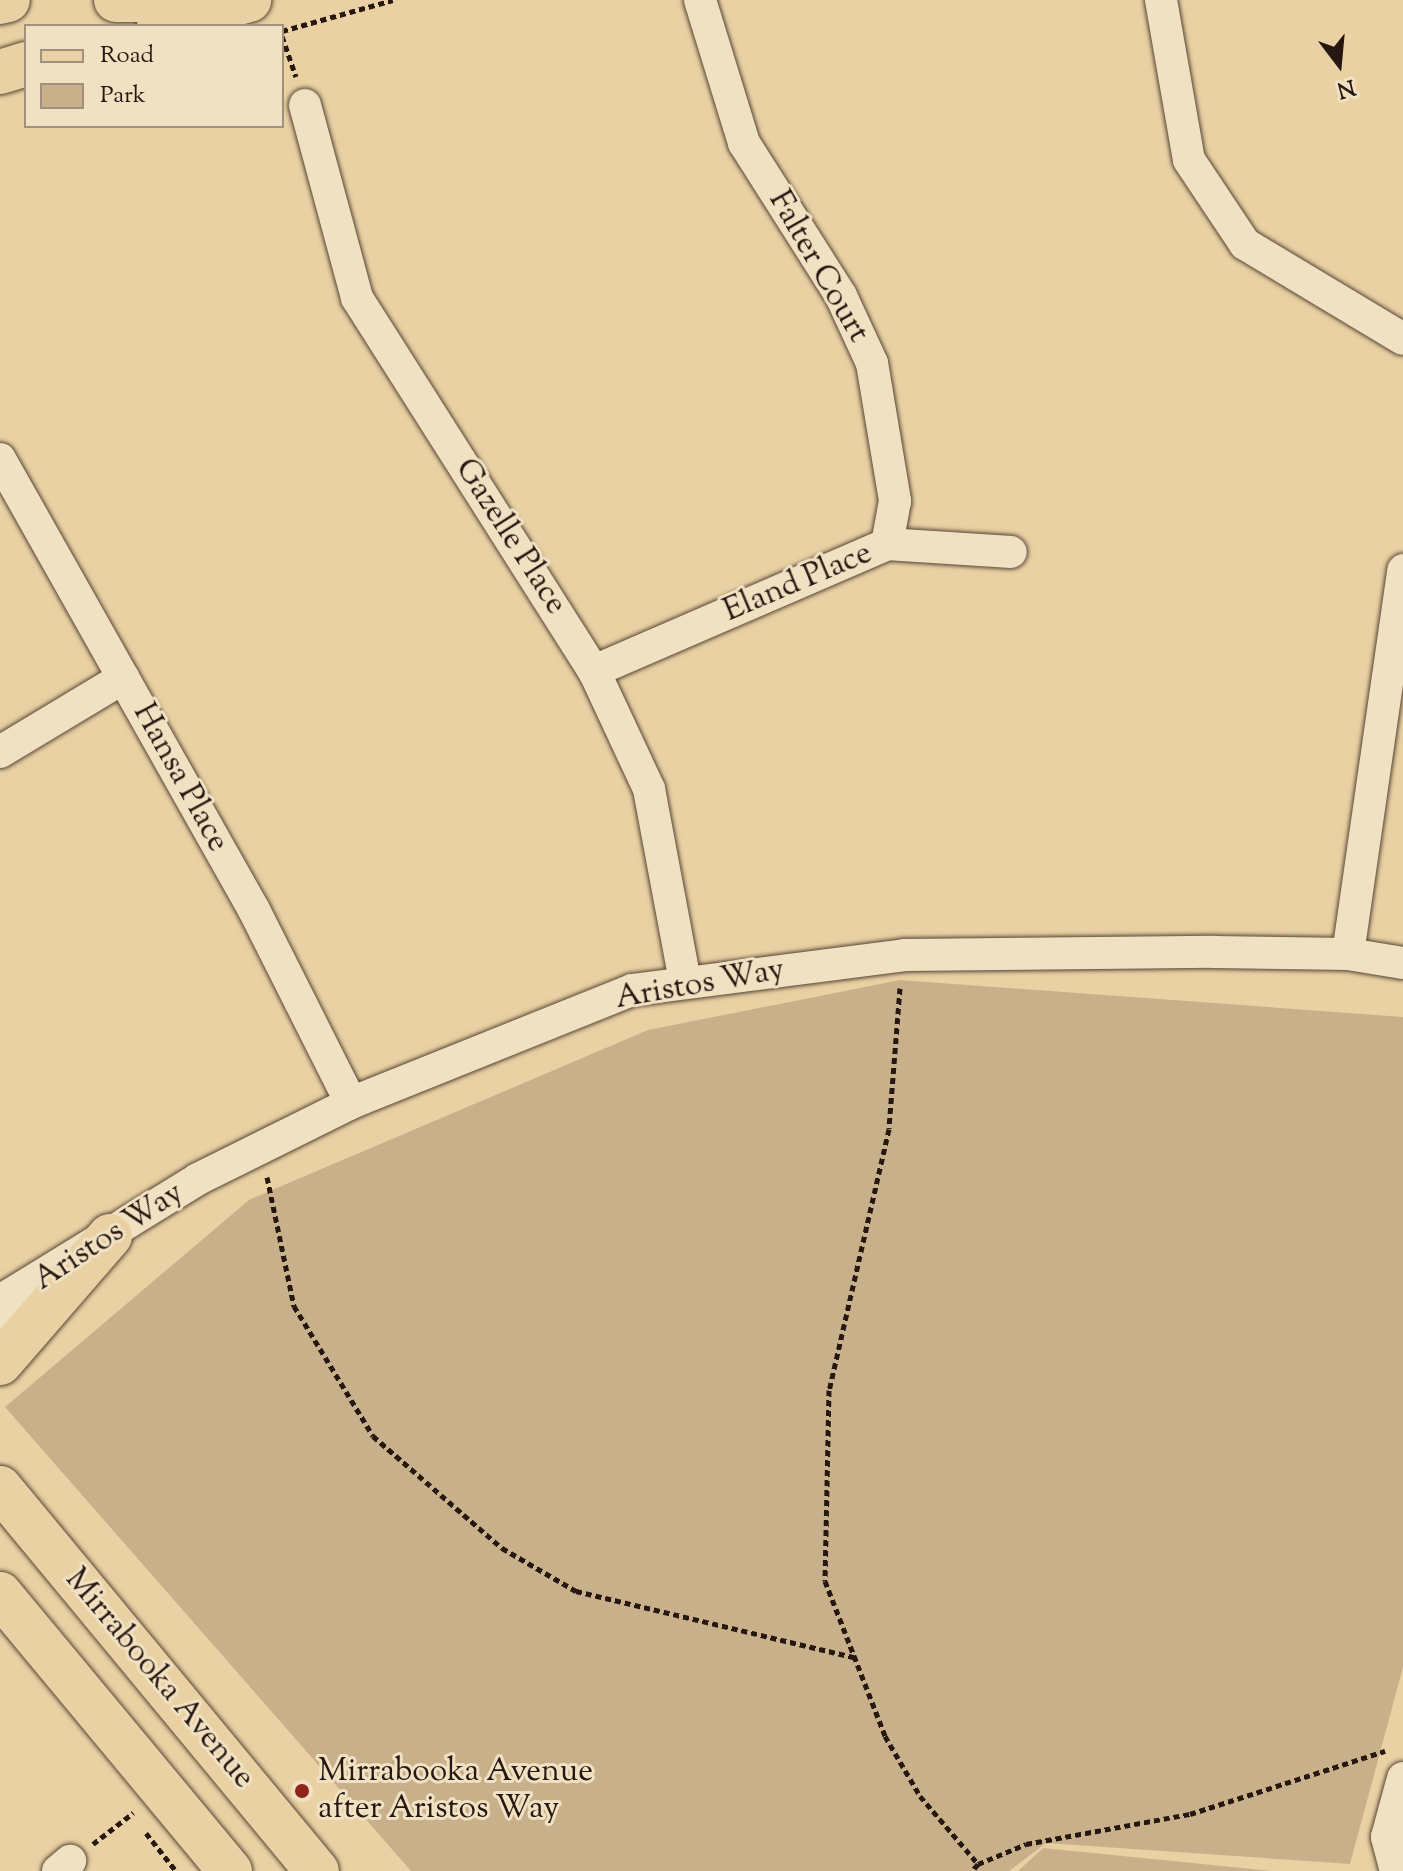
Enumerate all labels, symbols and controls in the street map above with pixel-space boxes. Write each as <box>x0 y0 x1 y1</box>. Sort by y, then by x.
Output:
legend <box>24 24 284 128</box>
north arrow <box>1299 24 1379 104</box>
text: Road <box>100 39 154 73</box>
text: N <box>1333 69 1358 105</box>
text: Park <box>100 79 146 113</box>
street label: Falter Court <box>759 184 877 350</box>
street label: Gazelle Place <box>446 452 574 622</box>
street label: Eland Place <box>718 535 878 631</box>
street label: Hansa Place <box>124 697 236 859</box>
street label: Aristos Way <box>613 951 787 1019</box>
street label: Aristos Way <box>27 1174 191 1300</box>
street label: Mirrabooka Avenue <box>56 1561 262 1797</box>
place label: Mirrabooka Avenue after Aristos Way <box>318 1754 593 1829</box>
marker: Mirrabooka Avenue after Aristos Way <box>293 1782 311 1800</box>

